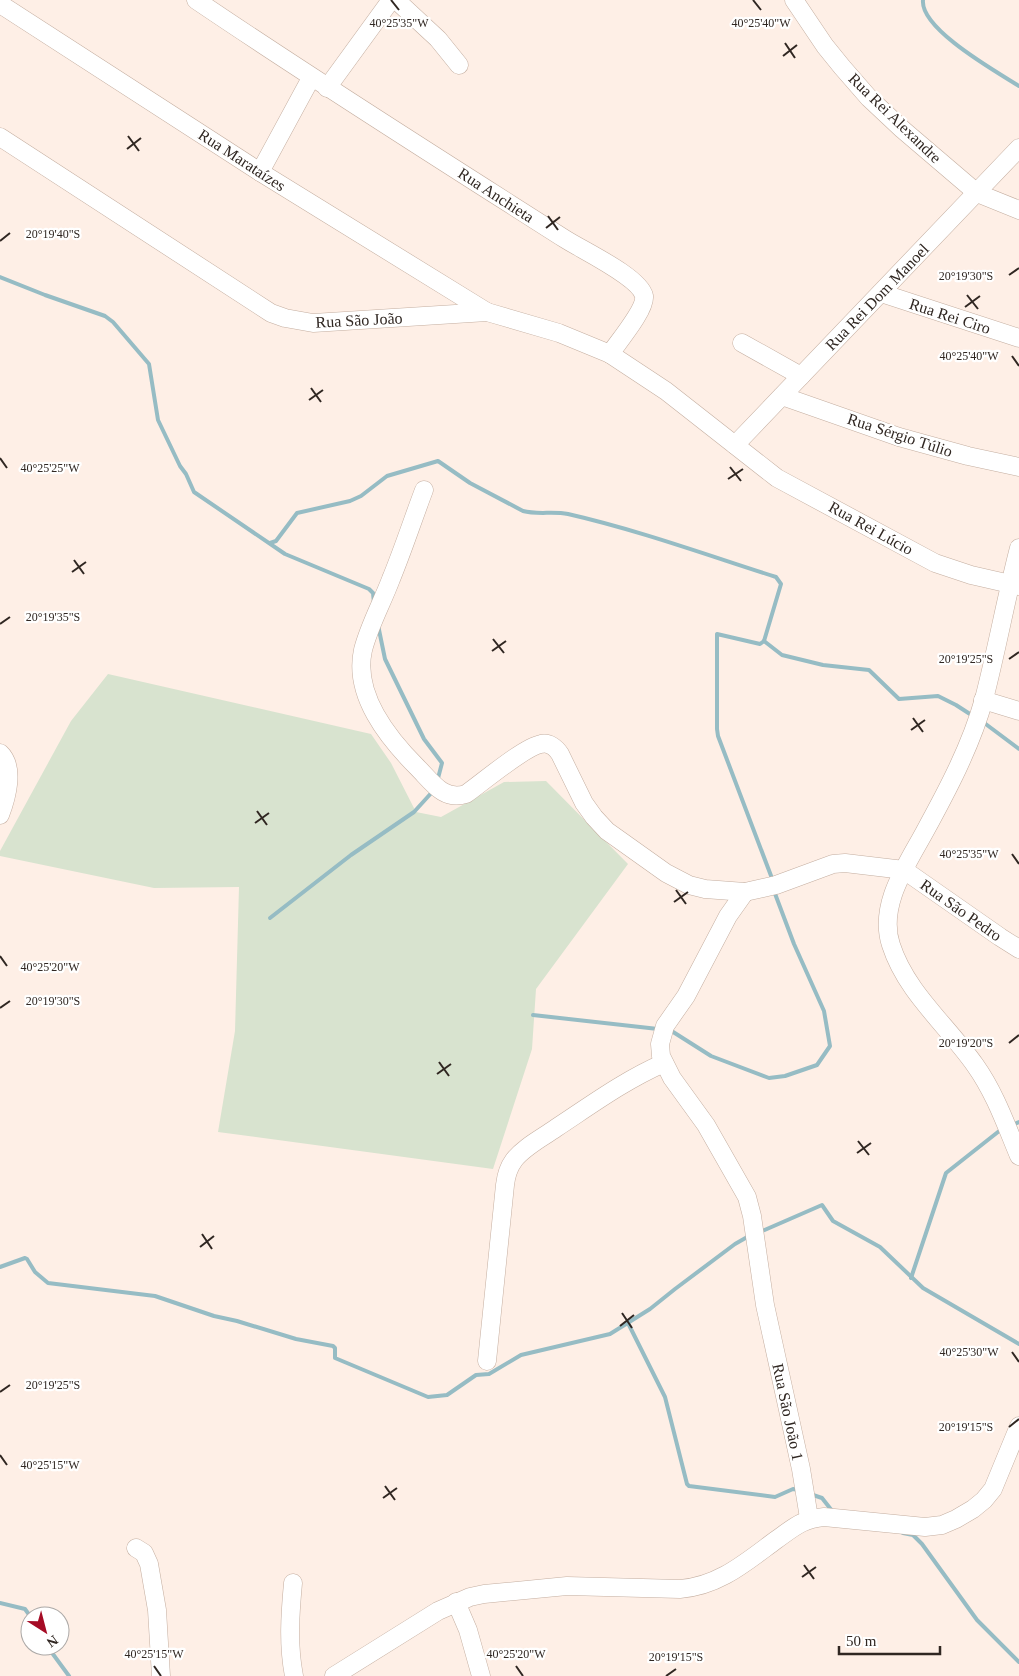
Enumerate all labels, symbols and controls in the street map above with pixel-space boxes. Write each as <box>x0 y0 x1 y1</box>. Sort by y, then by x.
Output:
text: 40°25'35"W <box>369 16 429 30</box>
text: 40°25'40"W <box>731 16 791 30</box>
street label: Rua Rei Alexandre <box>845 70 945 166</box>
street label: Rua Marataízes <box>195 126 289 194</box>
street label: Rua Anchieta <box>455 164 537 226</box>
text: 20°19'40"S <box>26 227 80 241</box>
street label: Rua Rei Dom Manoel <box>822 240 932 354</box>
text: 20°19'30"S <box>939 269 993 283</box>
street label: Rua Rei Ciro <box>907 295 993 337</box>
street label: Rua São João <box>315 309 403 331</box>
text: 40°25'40"W <box>939 349 999 363</box>
street label: Rua Sérgio Túlio <box>845 410 955 461</box>
text: 40°25'25"W <box>20 461 80 475</box>
street label: Rua Rei Lúcio <box>826 498 916 558</box>
text: 20°19'35"S <box>26 610 80 624</box>
text: 20°19'25"S <box>939 652 993 666</box>
text: 40°25'35"W <box>939 847 999 861</box>
street label: Rua São Pedro <box>917 876 1005 944</box>
text: 40°25'20"W <box>20 960 80 974</box>
text: 20°19'30"S <box>26 994 80 1008</box>
text: 20°19'20"S <box>939 1036 993 1050</box>
text: 40°25'30"W <box>939 1345 999 1359</box>
street label: Rua São João 1 <box>769 1362 807 1462</box>
text: 20°19'25"S <box>26 1378 80 1392</box>
text: 20°19'15"S <box>939 1420 993 1434</box>
text: 40°25'15"W <box>20 1458 80 1472</box>
north arrow <box>20 1606 70 1656</box>
scale bar <box>839 1624 940 1656</box>
text: N <box>44 1632 61 1650</box>
text: 50 m <box>846 1633 877 1649</box>
text: 40°25'15"W <box>124 1647 184 1661</box>
text: 40°25'20"W <box>486 1647 546 1661</box>
text: 20°19'15"S <box>649 1650 703 1664</box>

